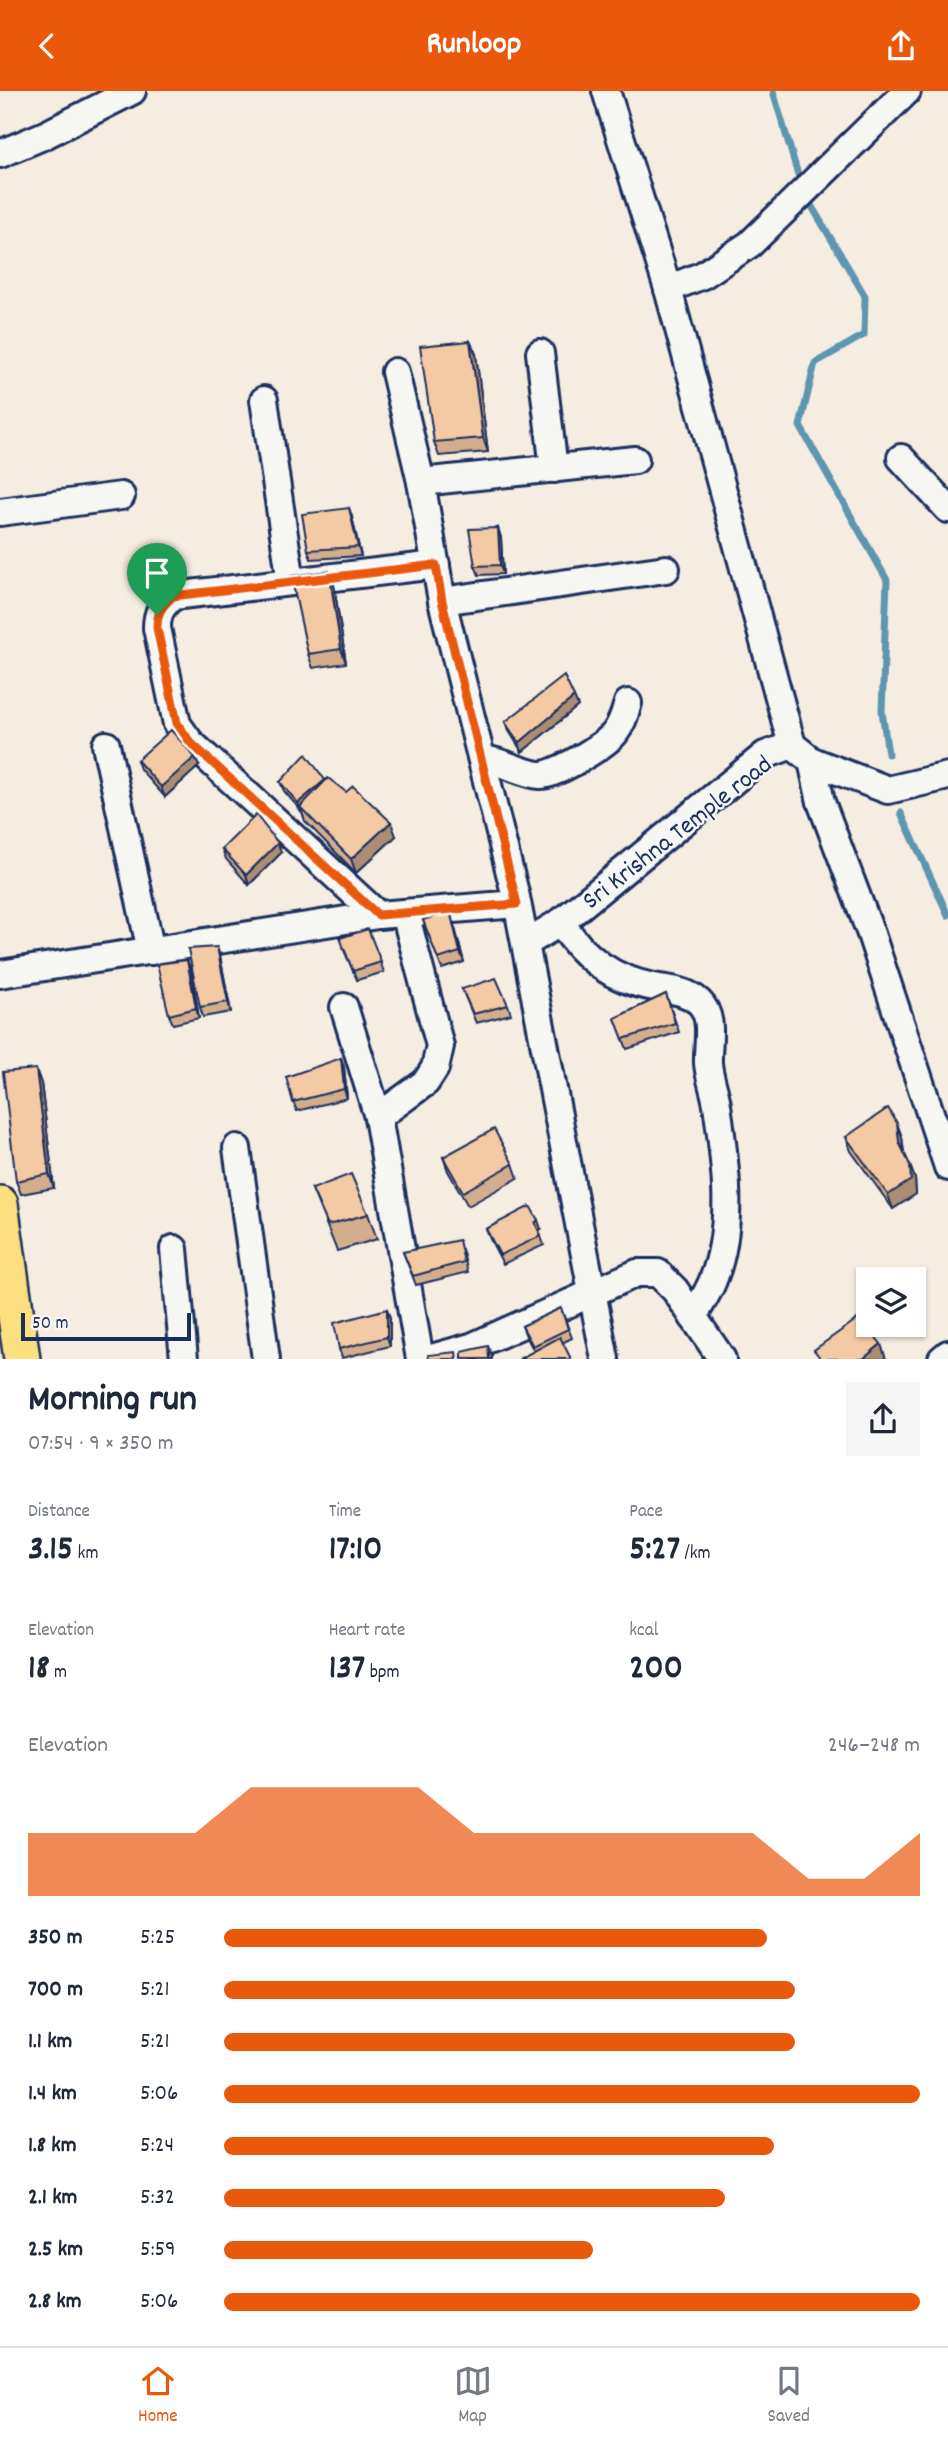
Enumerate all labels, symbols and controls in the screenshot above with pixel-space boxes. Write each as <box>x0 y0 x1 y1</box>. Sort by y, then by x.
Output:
text: Runloop <box>426 23 522 69</box>
icon: back <box>28 27 66 65</box>
icon: share <box>882 27 920 65</box>
pin <box>127 543 187 615</box>
icon: arrive <box>138 554 176 592</box>
street label: Sri Krishna Temple road <box>575 748 781 920</box>
map controls <box>856 1267 926 1337</box>
button: layers <box>856 1267 926 1337</box>
scale bar <box>21 1310 191 1342</box>
text: 50 m <box>32 1311 69 1338</box>
text: Morning run <box>28 1374 197 1429</box>
button: share <box>846 1382 920 1456</box>
text: 07:54 · 9 × 350 m <box>28 1428 174 1461</box>
text: Distance <box>28 1499 90 1526</box>
text: Time <box>329 1499 361 1526</box>
text: Pace <box>629 1499 663 1526</box>
text: 3.15 <box>28 1526 73 1576</box>
text: 17:10 <box>329 1526 382 1576</box>
text: 5:27 <box>629 1526 680 1576</box>
text: km <box>73 1541 98 1568</box>
text: /km <box>680 1541 711 1568</box>
text: Elevation <box>28 1618 94 1645</box>
text: Heart rate <box>329 1618 405 1645</box>
text: kcal <box>629 1618 658 1645</box>
text: 18 <box>28 1645 50 1695</box>
text: 137 <box>329 1645 365 1695</box>
text: 200 <box>629 1645 683 1695</box>
text: m <box>50 1660 67 1687</box>
text: bpm <box>365 1660 400 1687</box>
text: Elevation <box>28 1730 108 1763</box>
text: 246–248 m <box>828 1730 920 1763</box>
text: 350 m <box>28 1922 82 1955</box>
text: 5:25 <box>140 1922 175 1955</box>
text: 700 m <box>28 1974 83 2007</box>
text: 5:21 <box>140 1974 170 2007</box>
text: 1.1 km <box>28 2026 72 2059</box>
text: 5:21 <box>140 2026 170 2059</box>
text: 1.4 km <box>28 2078 77 2111</box>
text: 5:06 <box>140 2078 178 2111</box>
text: 1.8 km <box>28 2130 77 2163</box>
text: 5:24 <box>140 2130 174 2163</box>
text: 2.1 km <box>28 2182 77 2215</box>
text: 5:32 <box>140 2182 175 2215</box>
text: 2.5 km <box>28 2234 83 2267</box>
text: 5:59 <box>140 2234 176 2267</box>
text: 2.8 km <box>28 2286 82 2319</box>
text: 5:06 <box>140 2286 178 2319</box>
tab: Home <box>138 2362 178 2431</box>
tab: Map <box>454 2362 492 2431</box>
tab: Saved <box>768 2362 810 2431</box>

